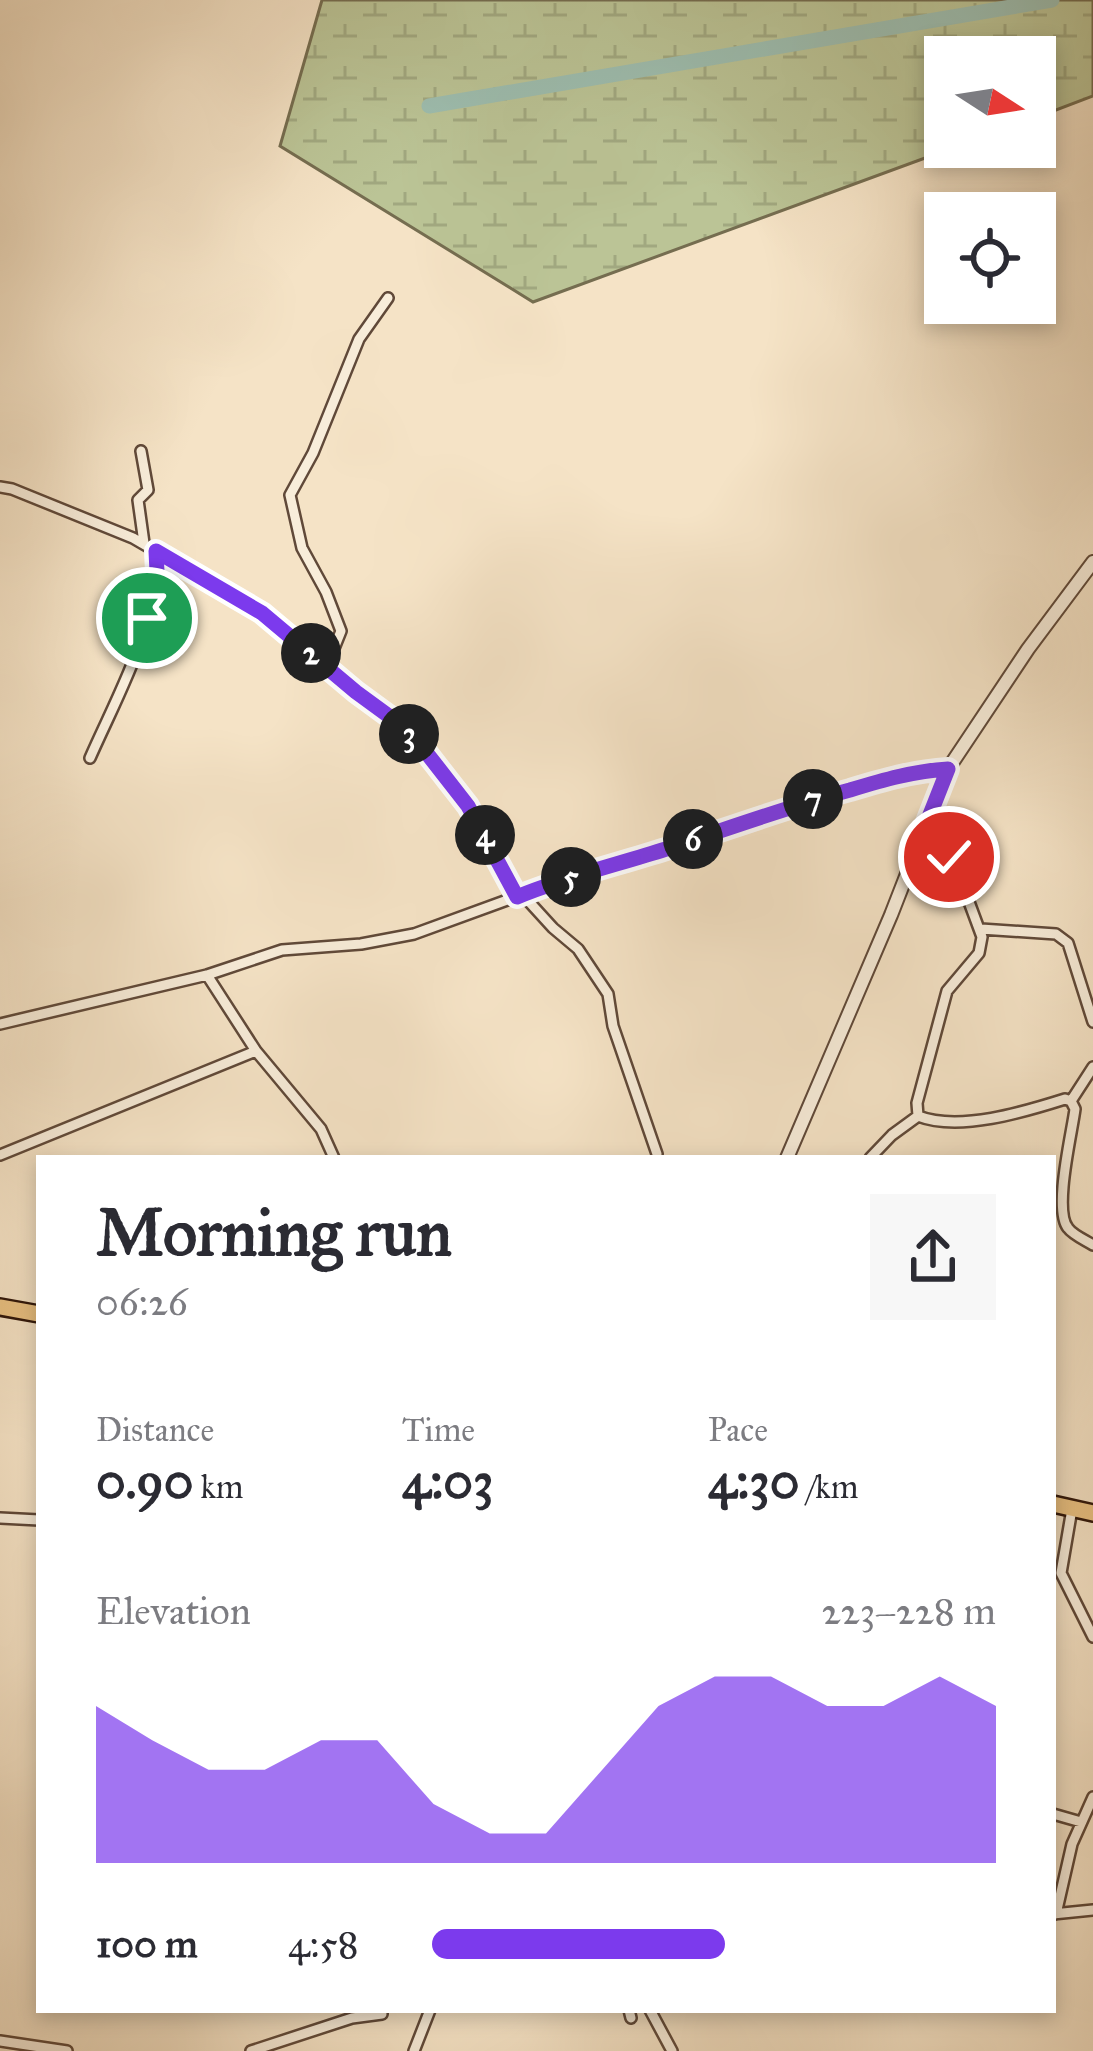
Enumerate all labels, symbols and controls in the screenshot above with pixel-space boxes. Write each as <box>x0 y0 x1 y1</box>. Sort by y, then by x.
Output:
north arrow <box>924 36 1056 168</box>
map controls <box>924 36 1056 324</box>
button: locate <box>924 192 1056 324</box>
pin <box>96 567 198 669</box>
icon: arrive <box>114 585 180 651</box>
pin: 2 <box>281 623 341 683</box>
text: 2 <box>303 633 319 673</box>
pin: 3 <box>379 704 439 764</box>
text: 3 <box>402 714 416 754</box>
pin: 7 <box>783 769 843 829</box>
text: 7 <box>804 779 822 819</box>
pin: 4 <box>455 805 515 865</box>
pin <box>898 806 1000 908</box>
pin: 6 <box>663 809 723 869</box>
text: 4 <box>476 815 494 855</box>
text: 6 <box>685 819 701 859</box>
icon: check <box>916 824 982 890</box>
pin: 5 <box>541 847 601 907</box>
text: 5 <box>563 857 579 897</box>
text: Morning run <box>96 1192 452 1273</box>
button: share <box>870 1194 996 1320</box>
text: 06:26 <box>96 1278 188 1326</box>
text: Distance <box>96 1410 214 1450</box>
text: Time <box>402 1410 475 1450</box>
text: Pace <box>708 1410 768 1450</box>
text: 0.90 <box>96 1450 193 1512</box>
text: 4:03 <box>402 1450 493 1512</box>
text: 4:30 <box>708 1450 799 1512</box>
text: km <box>193 1467 244 1507</box>
text: /km <box>799 1467 858 1507</box>
text: Elevation <box>96 1587 251 1635</box>
text: 223–228 m <box>821 1587 996 1635</box>
text: 100 m <box>96 1920 198 1968</box>
text: 4:58 <box>288 1920 358 1968</box>

